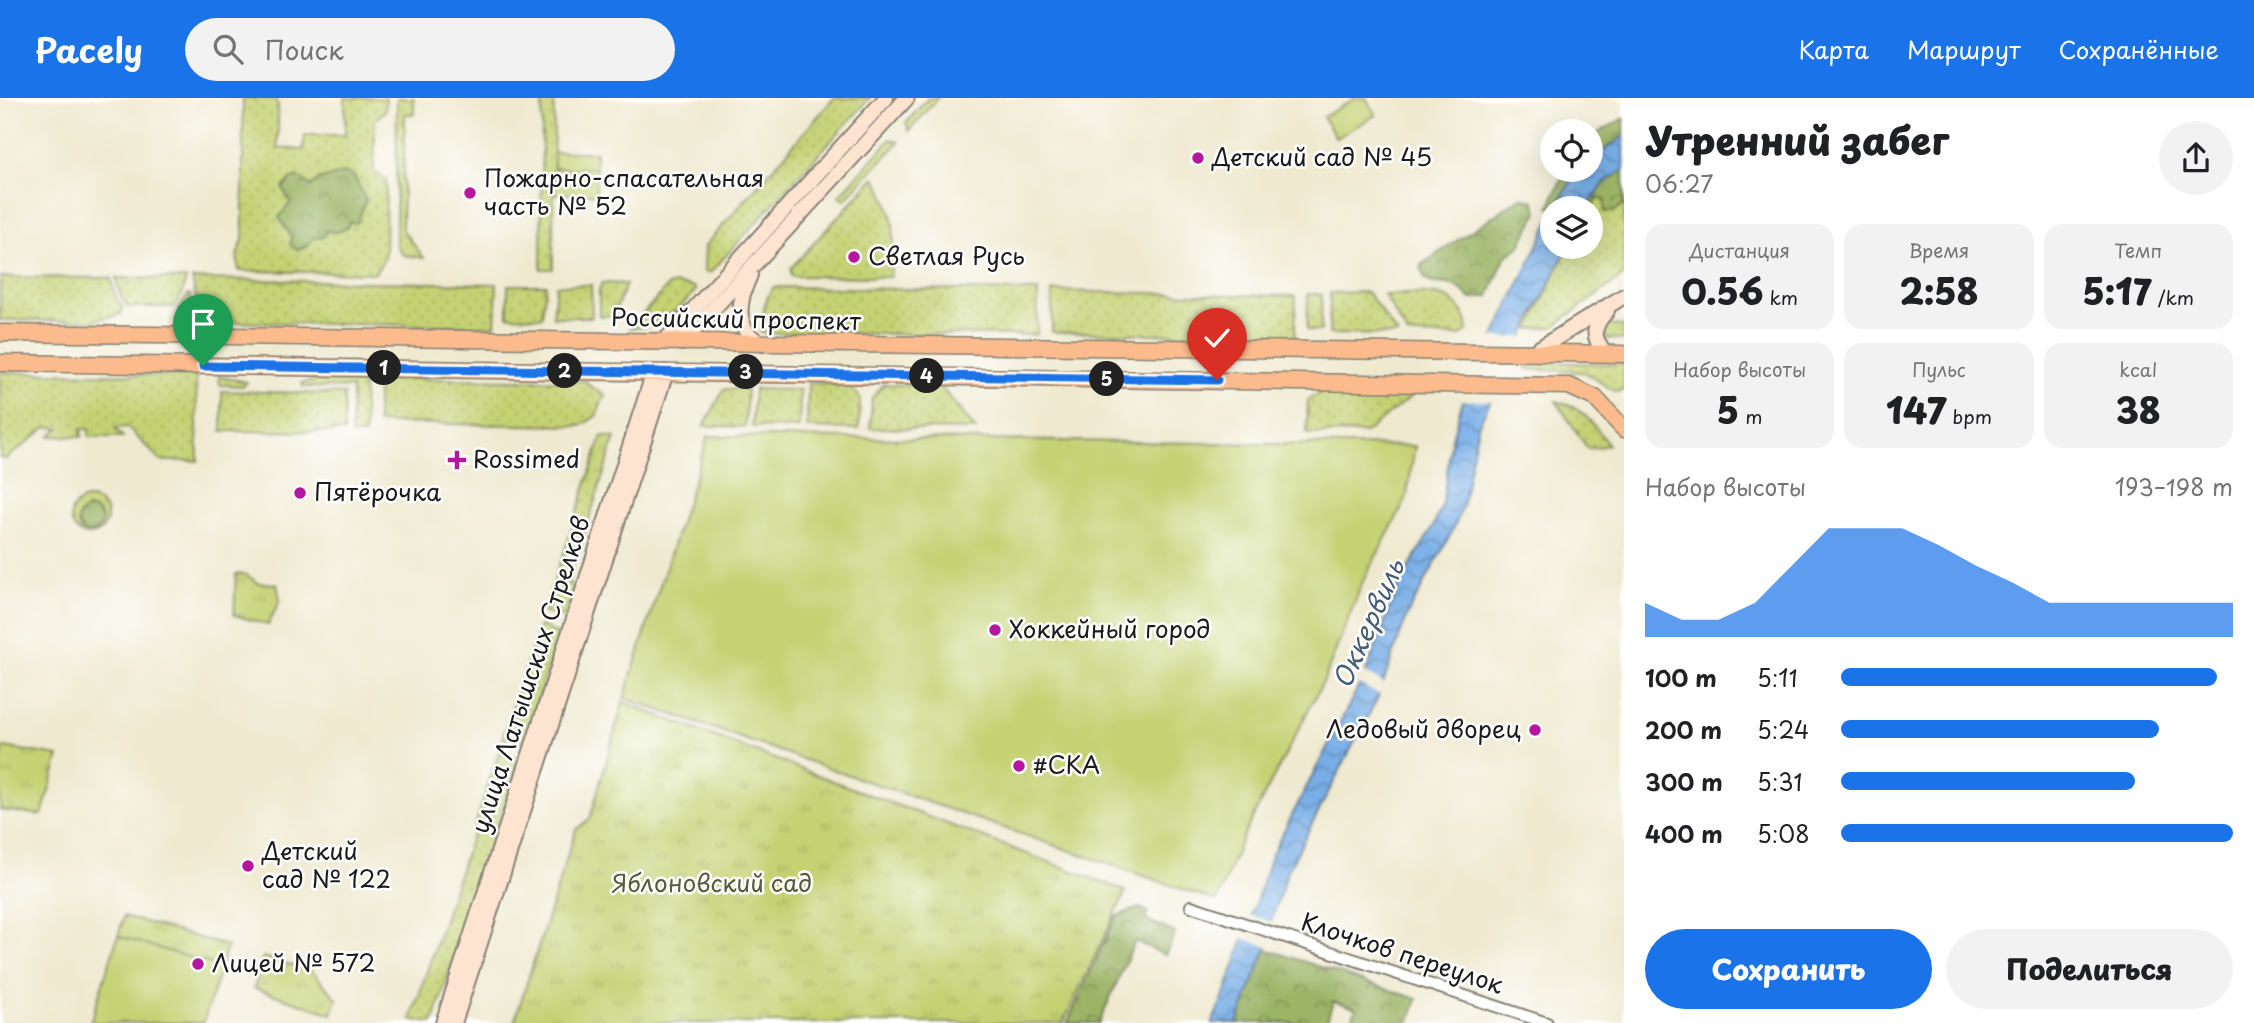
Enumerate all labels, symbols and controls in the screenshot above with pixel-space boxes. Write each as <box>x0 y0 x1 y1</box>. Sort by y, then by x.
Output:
search box <box>185 18 675 81</box>
text: Pacely <box>35 24 143 74</box>
icon: search <box>209 30 247 68</box>
text: Поиск <box>265 30 344 69</box>
text: Карта <box>1798 31 1869 67</box>
text: Маршрут <box>1907 31 2021 67</box>
text: Сохранённые <box>2059 31 2219 67</box>
text: Утренний забег <box>1645 111 1949 168</box>
map controls <box>1540 119 1603 259</box>
button: locate <box>1540 119 1603 182</box>
button: share <box>2159 121 2233 195</box>
place label: Детский сад № 45 <box>1211 138 1432 174</box>
marker: Детский сад № 45 <box>1190 150 1206 166</box>
place label: Пожарно-спасательная часть № 52 <box>484 159 764 223</box>
text: 06:27 <box>1645 166 1713 201</box>
marker: Пожарно-спасательная часть № 52 <box>462 185 478 201</box>
button: layers <box>1540 196 1603 259</box>
text: Дистанция <box>1689 236 1790 264</box>
text: Время <box>1909 236 1969 264</box>
text: Темп <box>2114 236 2162 264</box>
place label: Светлая Русь <box>868 237 1025 273</box>
marker: Светлая Русь <box>846 249 862 265</box>
text: 0.56 <box>1681 264 1763 317</box>
text: 2:58 <box>1899 264 1979 317</box>
text: 5:17 <box>2083 264 2152 317</box>
text: km <box>1763 283 1798 311</box>
text: /km <box>2152 283 2194 311</box>
pin <box>173 294 233 366</box>
street label: Российский проспект <box>611 298 862 338</box>
icon: arrive <box>184 305 222 343</box>
pin <box>1187 308 1247 380</box>
icon: check <box>1198 319 1236 357</box>
pin: 1 <box>366 350 402 386</box>
text: 1 <box>379 353 388 381</box>
pin: 2 <box>548 354 582 388</box>
pin: 3 <box>728 354 764 390</box>
text: Набор высоты <box>1673 355 1806 383</box>
text: Пульс <box>1912 355 1966 383</box>
text: kcal <box>2119 355 2157 383</box>
text: 2 <box>558 356 571 384</box>
text: 3 <box>739 357 752 385</box>
pin: 4 <box>909 358 944 394</box>
text: 4 <box>920 361 933 389</box>
pin: 5 <box>1090 362 1124 396</box>
text: 5 <box>1100 364 1113 392</box>
text: 5 <box>1717 383 1739 436</box>
text: 147 <box>1886 383 1946 436</box>
text: 38 <box>2116 383 2161 436</box>
text: m <box>1739 402 1763 430</box>
text: bpm <box>1946 402 1992 430</box>
place label: Rossimed <box>473 440 580 476</box>
marker: Rossimed <box>447 450 467 470</box>
text: Набор высоты <box>1645 469 1806 504</box>
text: 193–198 m <box>2115 469 2233 504</box>
place label: Пятёрочка <box>314 473 441 509</box>
marker: Пятёрочка <box>292 485 308 501</box>
street label: улица Латышских Стрелков <box>461 511 598 838</box>
water label: Оккервиль <box>1322 551 1414 694</box>
place label: Хоккейный город <box>1009 610 1211 646</box>
marker: Хоккейный город <box>987 622 1003 638</box>
text: 100 m <box>1645 660 1717 695</box>
text: 5:11 <box>1757 660 1798 695</box>
place label: Ледовый дворец <box>1326 710 1521 746</box>
text: 200 m <box>1645 712 1722 747</box>
text: 5:24 <box>1757 712 1809 747</box>
marker: Ледовый дворец <box>1527 722 1543 738</box>
place label: #СКА <box>1033 746 1100 782</box>
marker: #СКА <box>1011 758 1027 774</box>
text: 300 m <box>1645 764 1723 799</box>
text: 5:31 <box>1757 764 1802 799</box>
text: 400 m <box>1645 816 1723 851</box>
text: 5:08 <box>1757 816 1810 851</box>
place label: Детский сад № 122 <box>261 832 391 896</box>
marker: Детский сад № 122 <box>240 858 256 874</box>
park label: Яблоновский сад <box>612 864 812 900</box>
street label: Клочков переулок <box>1297 902 1509 1002</box>
button: Сохранить <box>1645 929 1932 1009</box>
button: Поделиться <box>1946 929 2233 1009</box>
place label: Лицей № 572 <box>212 944 376 980</box>
marker: Лицей № 572 <box>190 956 206 972</box>

